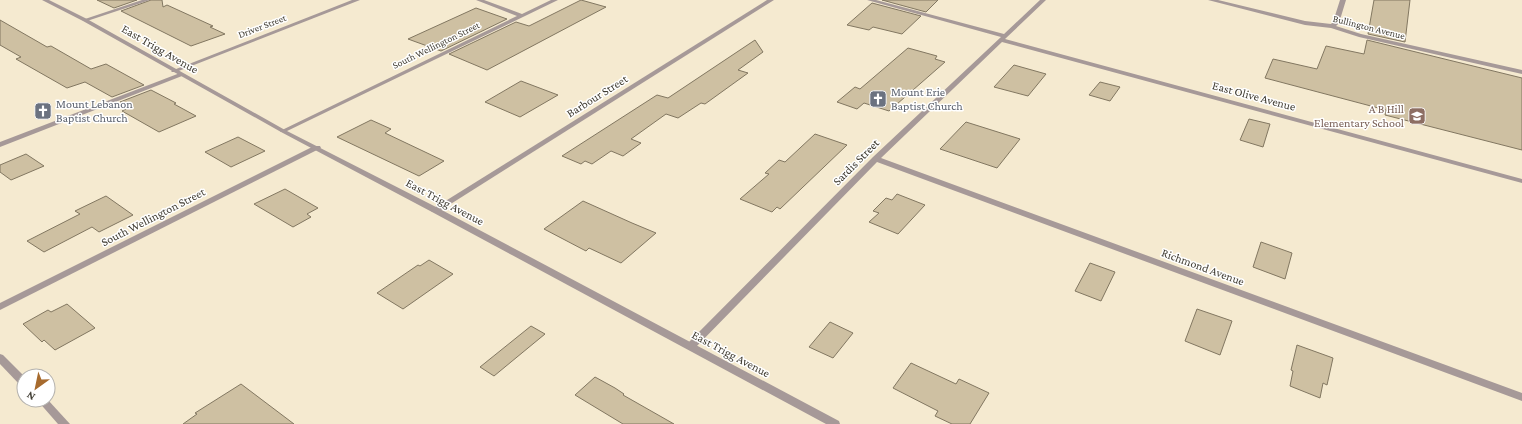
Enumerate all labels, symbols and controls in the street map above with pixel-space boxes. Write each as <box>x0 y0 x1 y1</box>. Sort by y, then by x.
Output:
street label: Driver Street <box>236 12 288 40</box>
street label: Bullington Avenue <box>1332 13 1407 41</box>
street label: South Wellington Street <box>391 19 482 71</box>
street label: East Trigg Avenue <box>119 21 201 77</box>
street label: Barbour Street <box>564 71 631 120</box>
street label: East Olive Avenue <box>1211 78 1297 114</box>
place label: Mount Erie Baptist Church <box>891 85 963 113</box>
church icon: Mount Erie Baptist Church <box>868 89 888 109</box>
place label: Mount Lebanon Baptist Church <box>56 97 133 125</box>
church icon: Mount Lebanon Baptist Church <box>33 101 53 121</box>
place label: A B Hill Elementary School <box>1314 102 1404 130</box>
school or university icon: A B Hill Elementary School <box>1407 106 1427 126</box>
street label: Sardis Street <box>830 135 883 188</box>
street label: East Trigg Avenue <box>404 176 486 228</box>
street label: South Wellington Street <box>99 184 208 249</box>
street label: Richmond Avenue <box>1160 246 1246 288</box>
street label: East Trigg Avenue <box>690 328 772 380</box>
north arrow <box>16 368 56 408</box>
text: N <box>24 389 37 403</box>

